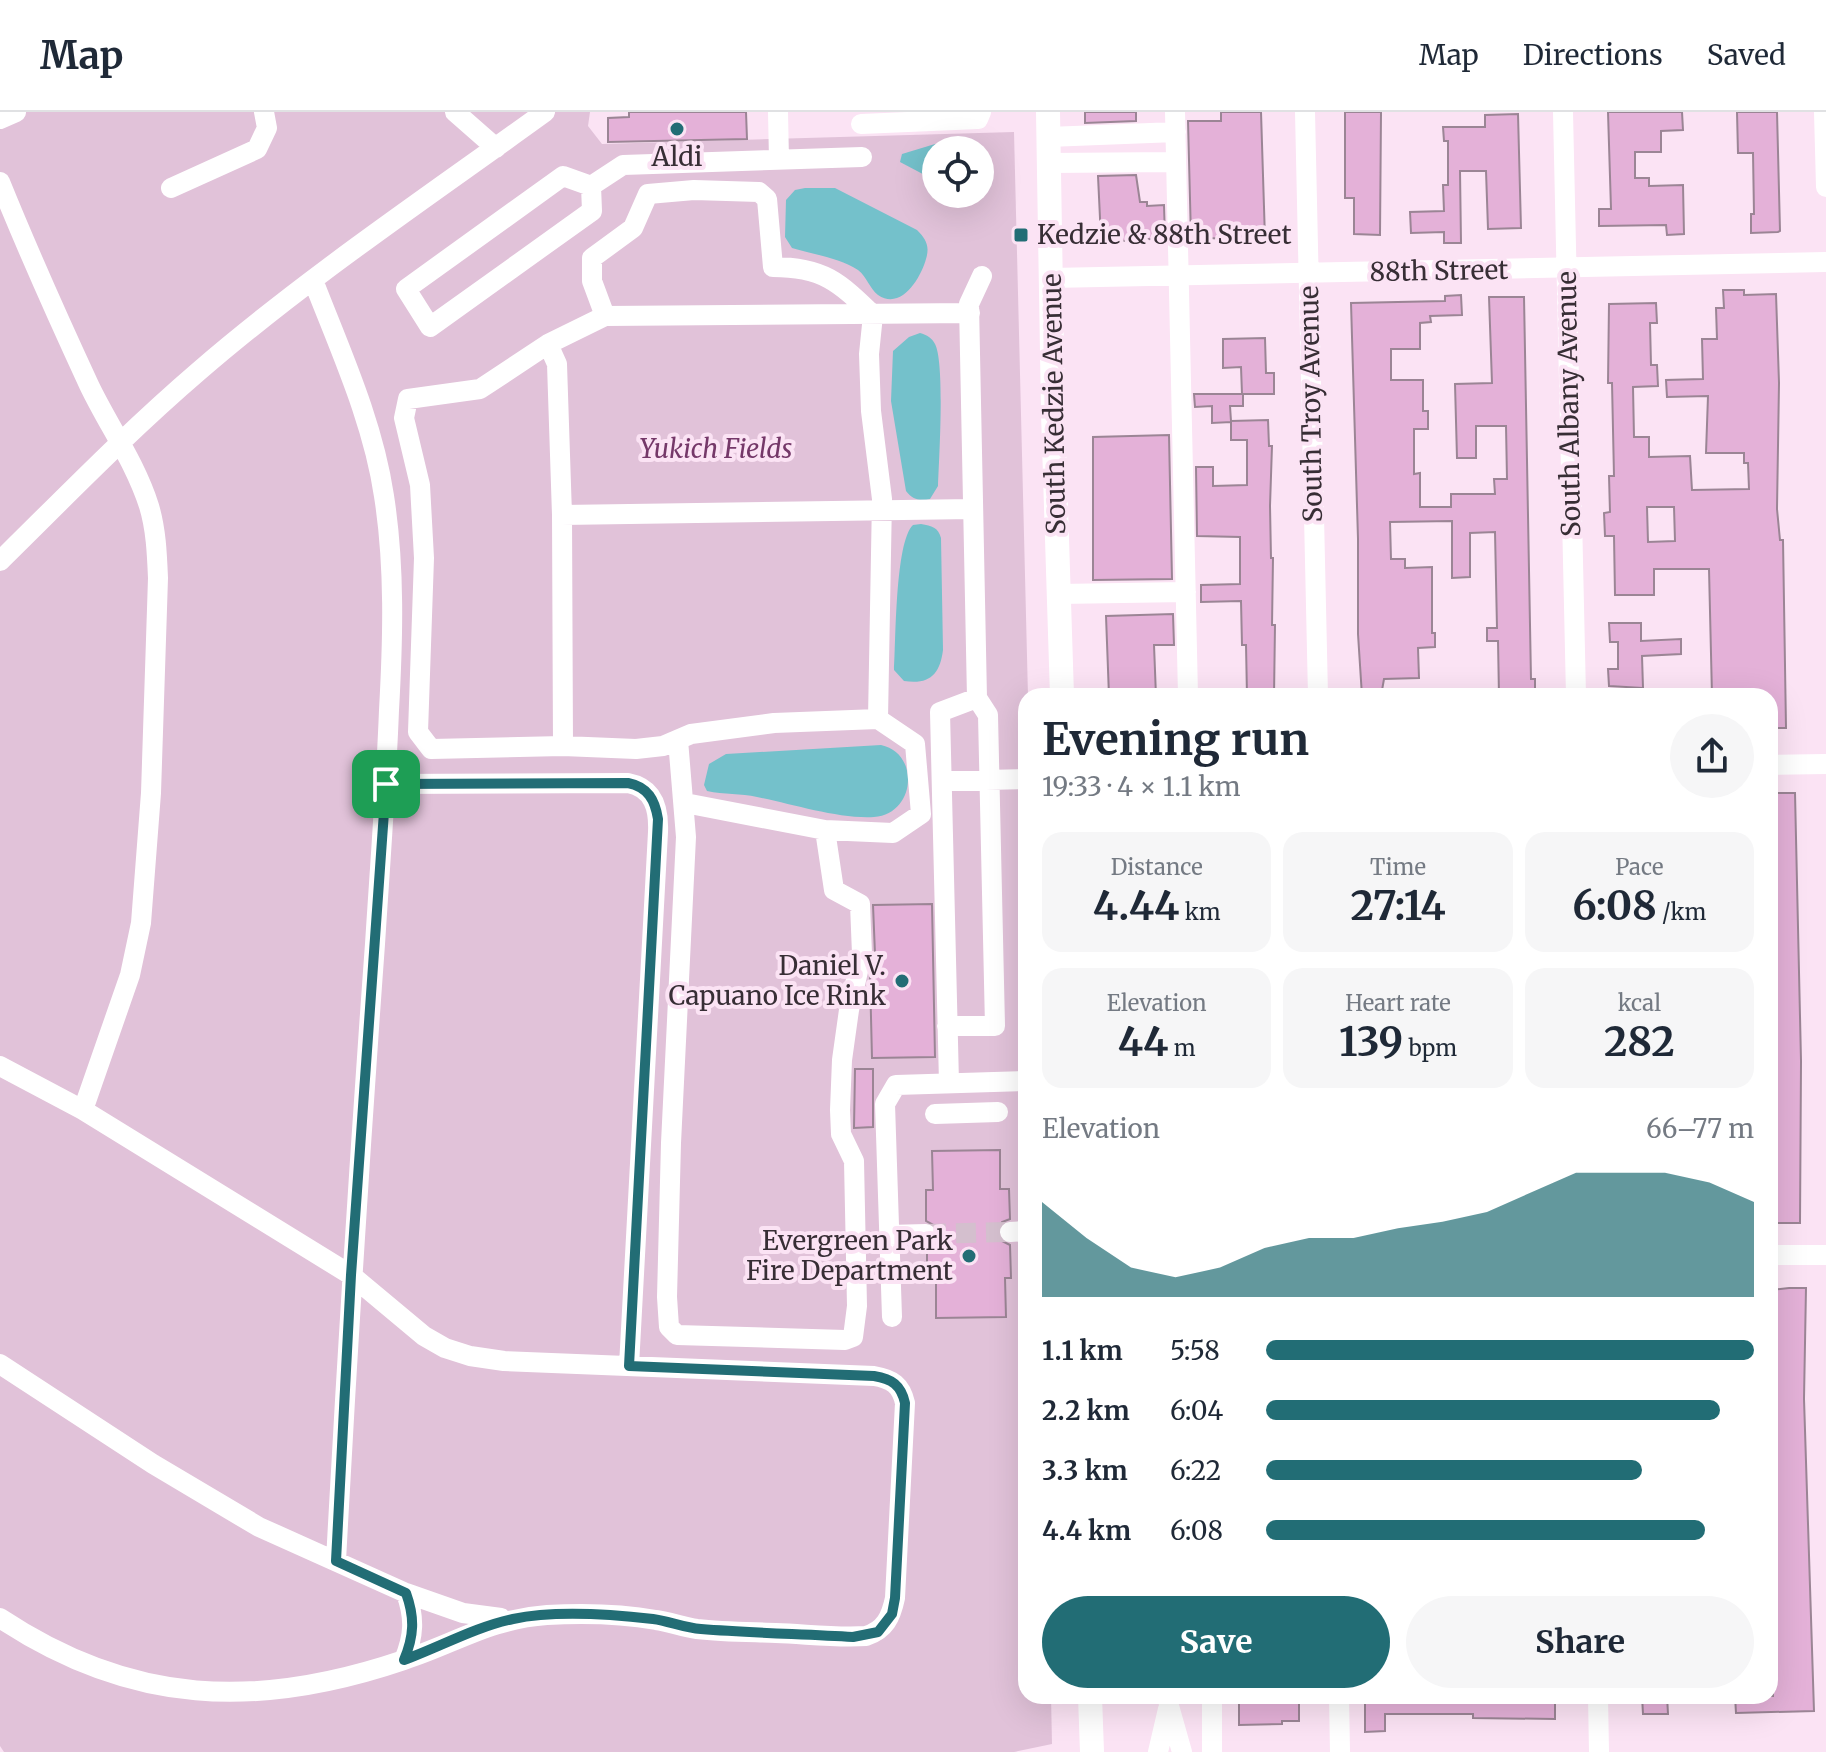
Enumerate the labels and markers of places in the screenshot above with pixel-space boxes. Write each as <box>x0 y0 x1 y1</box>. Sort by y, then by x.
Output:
marker: Aldi <box>668 120 686 138</box>
place label: Aldi <box>651 140 702 173</box>
place label: Kedzie & 88th Street <box>1037 218 1292 251</box>
marker: Kedzie & 88th Street <box>1012 226 1030 244</box>
pin <box>352 750 420 818</box>
place label: Daniel V. Capuano Ice Rink <box>668 949 887 1012</box>
marker: Daniel V. Capuano Ice Rink <box>893 972 911 990</box>
place label: Evergreen Park Fire Department <box>746 1224 954 1287</box>
marker: Evergreen Park Fire Department <box>960 1247 978 1265</box>

